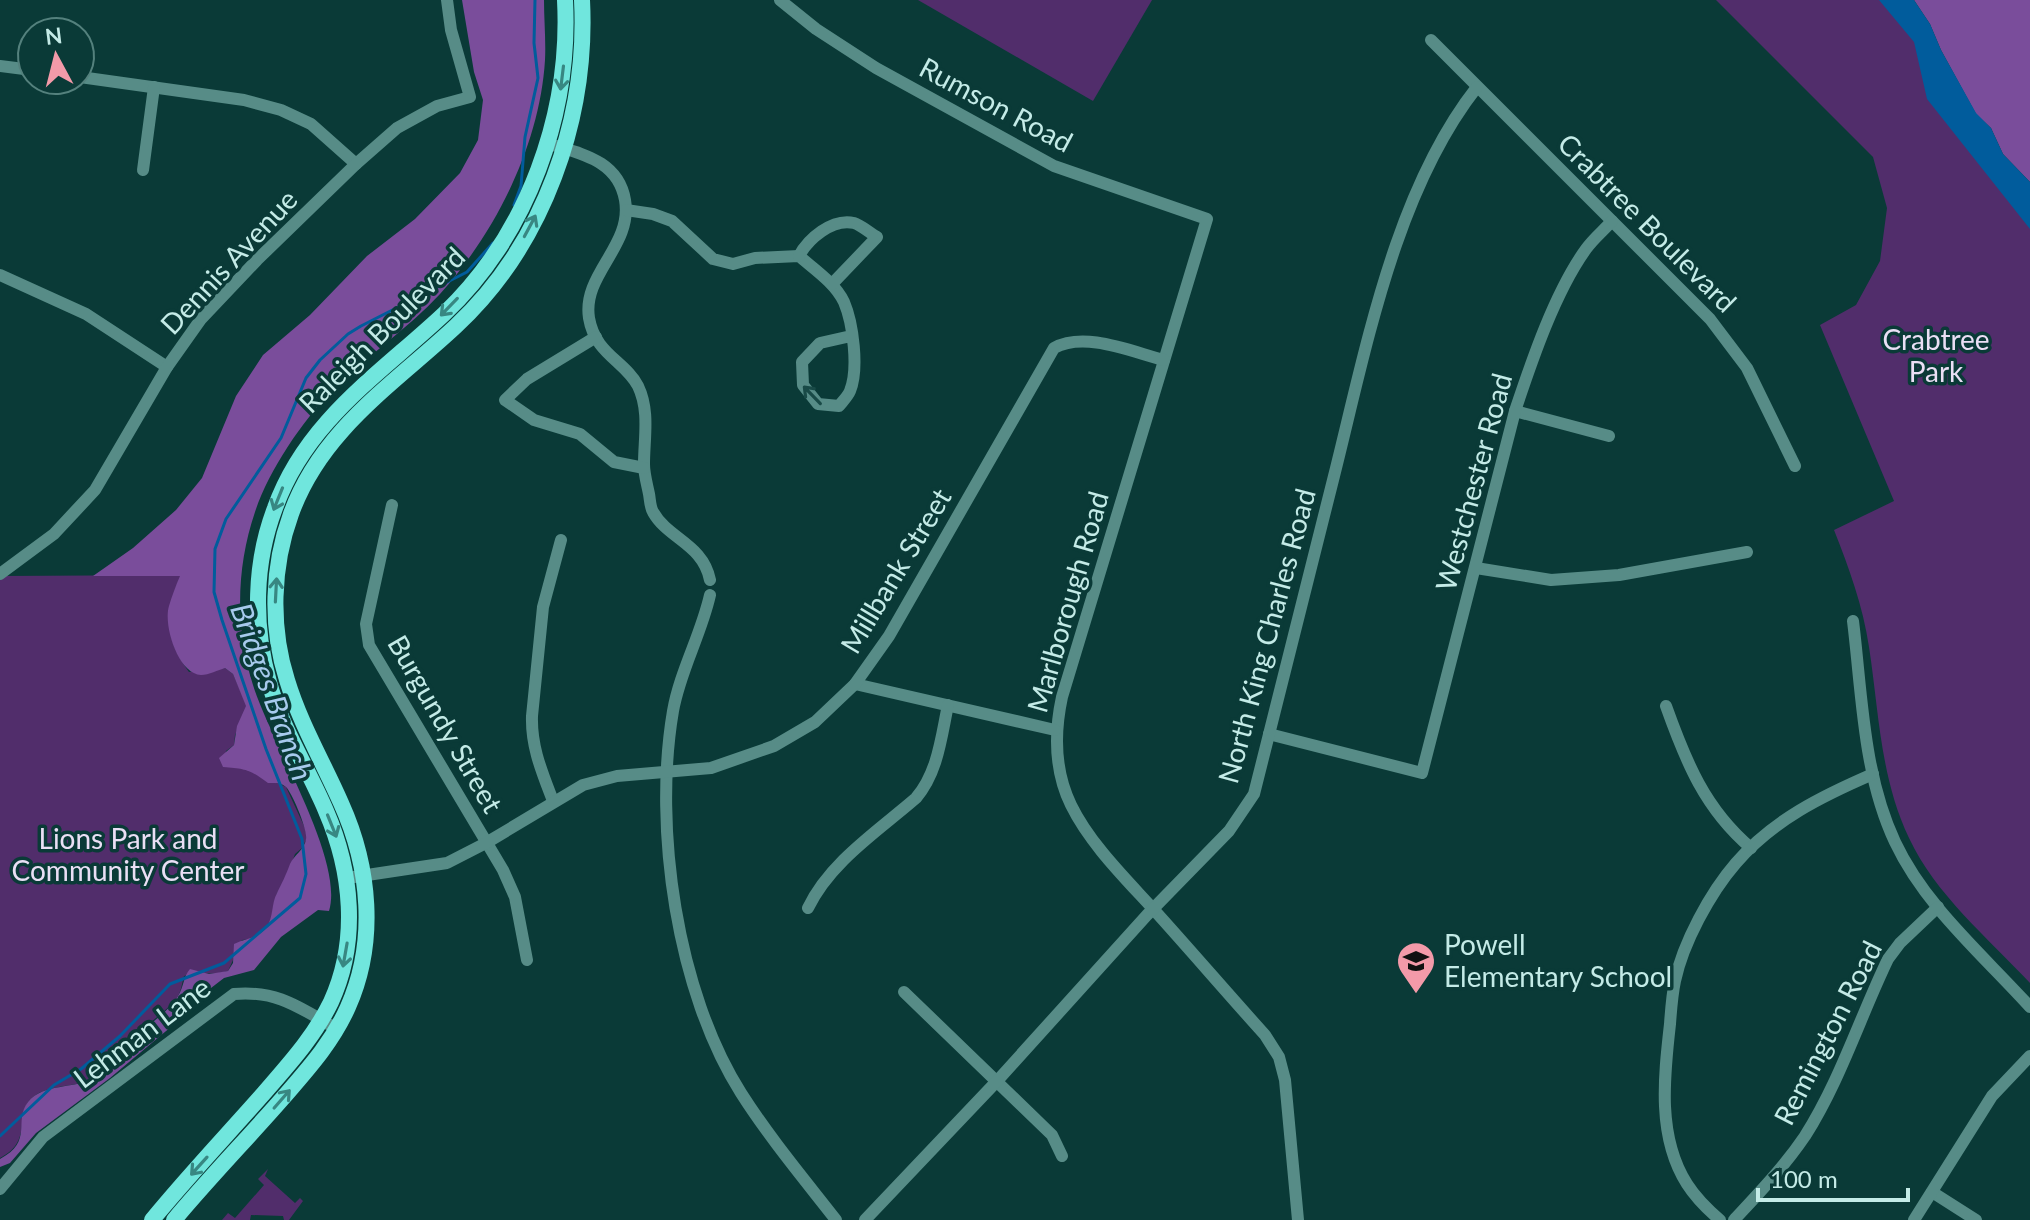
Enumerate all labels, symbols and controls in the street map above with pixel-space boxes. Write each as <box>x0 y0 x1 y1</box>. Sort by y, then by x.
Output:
north arrow <box>16 16 96 96</box>
text: N <box>43 21 64 50</box>
street label: Rumson Road <box>914 50 1079 159</box>
one-way arrow <box>554 65 569 90</box>
street label: Crabtree Boulevard <box>1551 126 1744 319</box>
street label: Dennis Avenue <box>153 182 304 341</box>
one-way arrow <box>522 215 538 239</box>
street label: Raleigh Boulevard <box>291 239 471 419</box>
one-way arrow <box>440 297 459 317</box>
park label: Crabtree Park <box>1882 322 1990 388</box>
street label: Westchester Road <box>1428 369 1518 594</box>
one-way arrow <box>803 385 823 405</box>
street label: Millbank Street <box>833 482 958 659</box>
street label: North King Charles Road <box>1210 485 1322 787</box>
one-way arrow <box>270 486 285 511</box>
street label: Marlborough Road <box>1019 487 1115 716</box>
one-way arrow <box>269 577 284 604</box>
water label: Bridges Branch <box>224 598 322 785</box>
street label: Burgundy Street <box>381 629 510 818</box>
one-way arrow <box>326 813 341 838</box>
park label: Lions Park and Community Center <box>12 821 244 887</box>
place label: Powell Elementary School <box>1444 927 1672 993</box>
street label: Remington Road <box>1766 935 1888 1130</box>
school or university icon: Powell Elementary School <box>1395 940 1437 995</box>
one-way arrow <box>336 942 351 967</box>
street label: Lehman Lane <box>66 970 216 1095</box>
one-way arrow <box>273 1089 291 1109</box>
scale bar <box>1758 1152 1908 1202</box>
one-way arrow <box>191 1155 209 1175</box>
text: 100 m <box>1770 1164 1838 1193</box>

